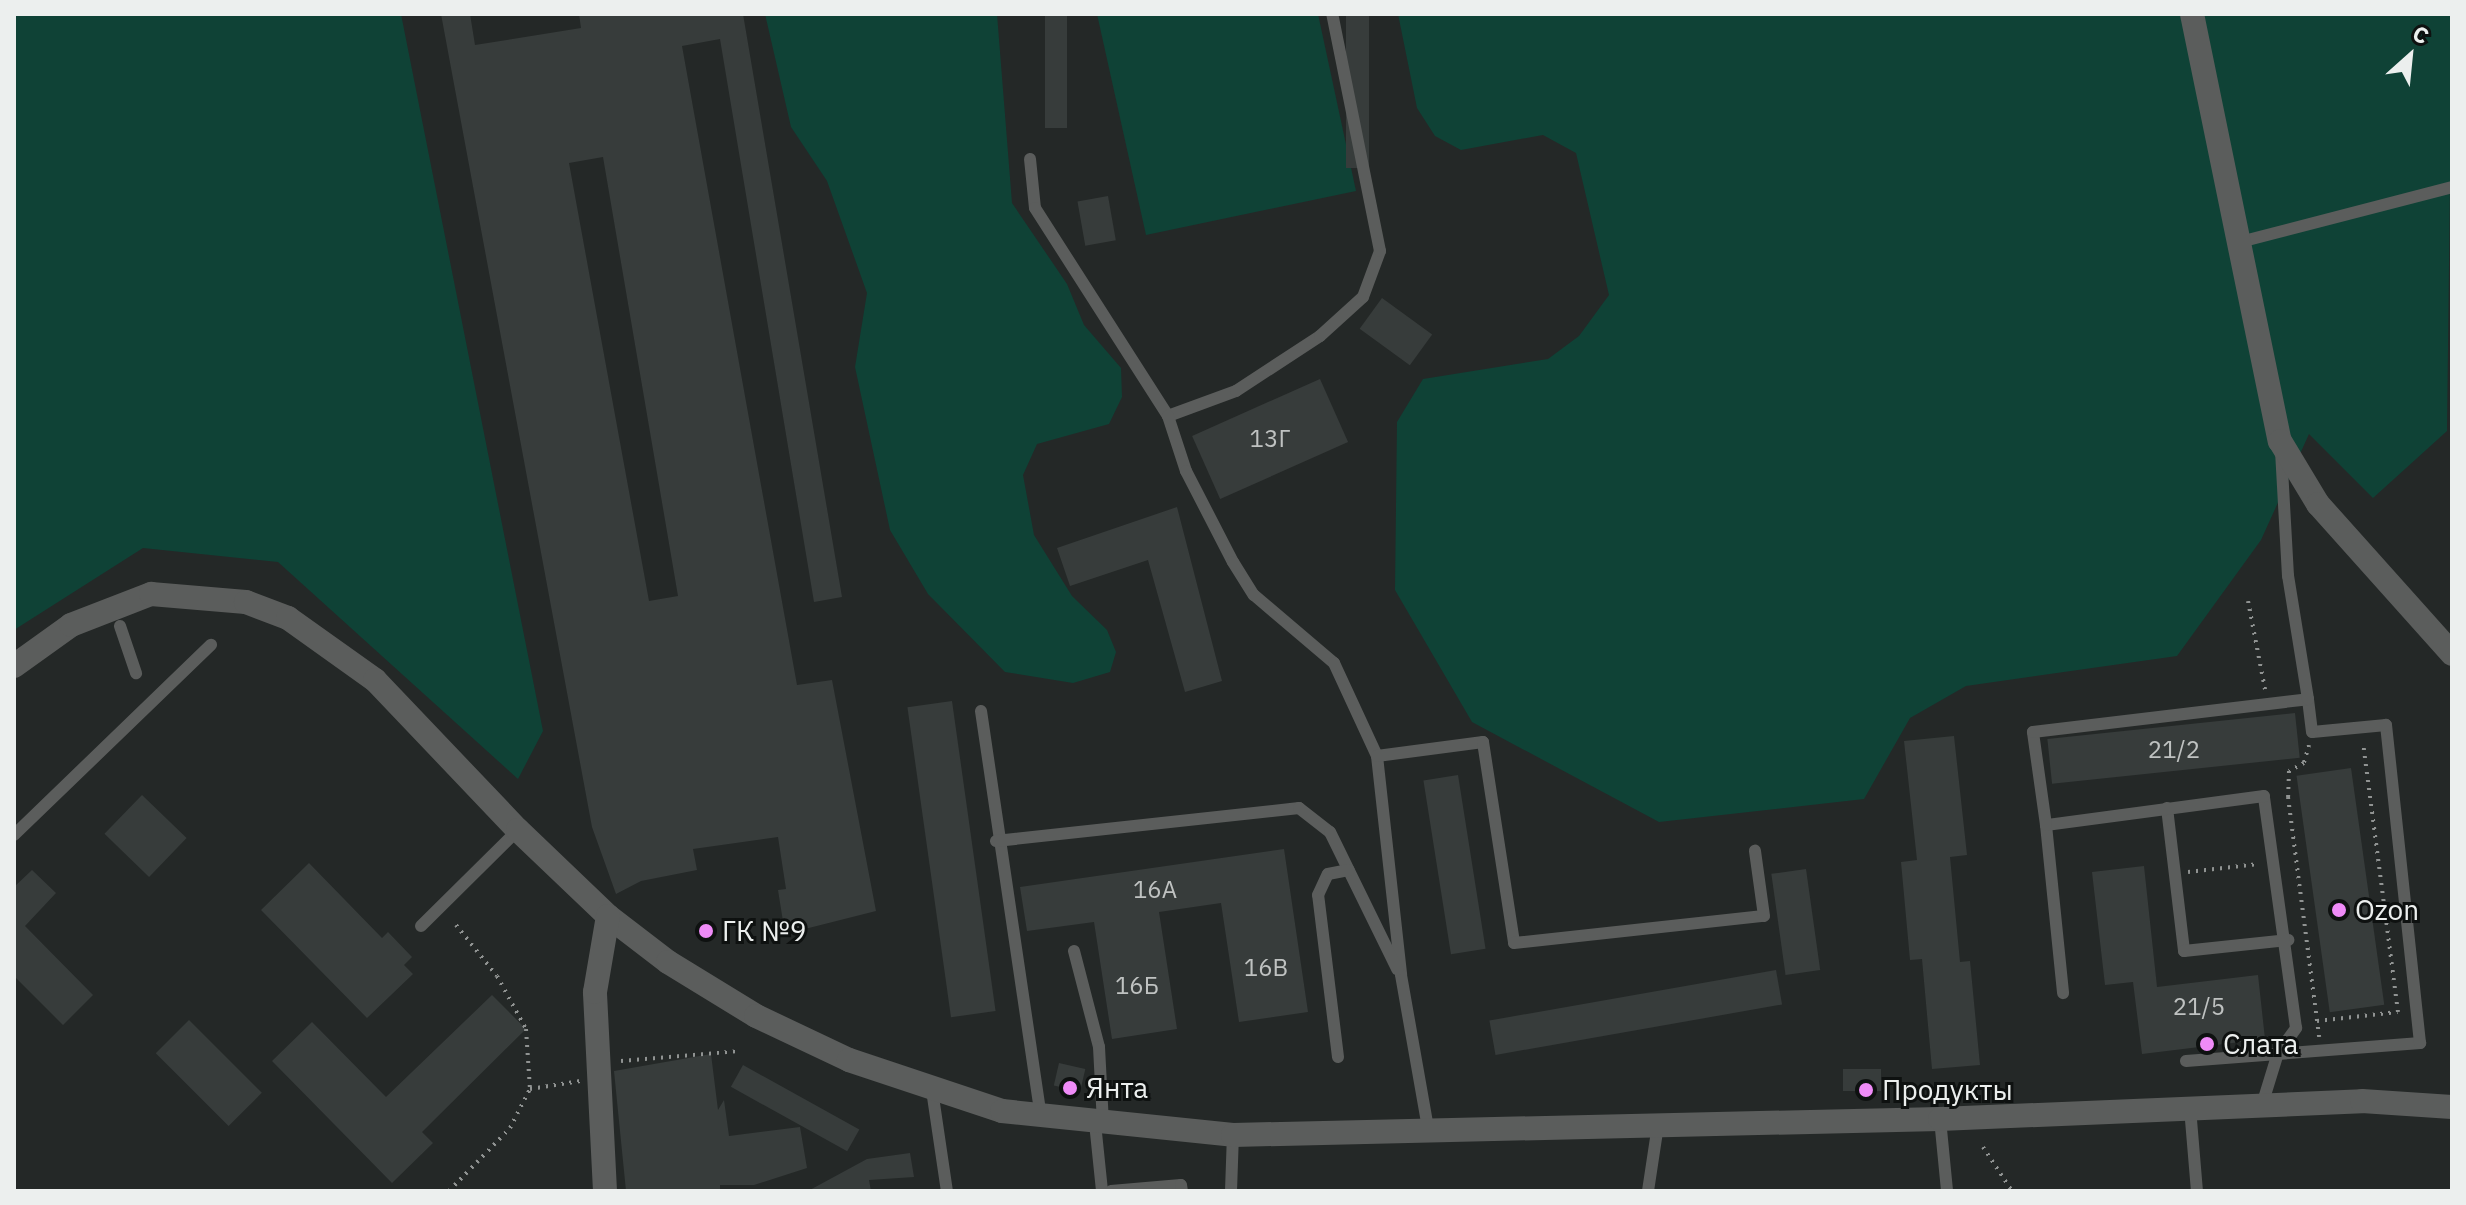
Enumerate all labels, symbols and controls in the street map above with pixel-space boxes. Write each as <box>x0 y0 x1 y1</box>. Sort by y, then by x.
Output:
north arrow <box>2370 16 2450 96</box>
text: С <box>2408 18 2434 50</box>
house number: 13Г <box>1250 425 1290 453</box>
house number: 21/2 <box>2148 736 2200 764</box>
house number: 16А <box>1133 876 1177 904</box>
place label: Ozon <box>2355 893 2419 927</box>
marker: Ozon <box>2330 901 2348 919</box>
place label: ГК №9 <box>722 914 807 948</box>
marker: ГК №9 <box>697 922 715 940</box>
house number: 16В <box>1244 954 1288 982</box>
house number: 16Б <box>1115 972 1159 1000</box>
house number: 21/5 <box>2173 993 2225 1021</box>
place label: Слата <box>2223 1027 2298 1061</box>
marker: Слата <box>2198 1035 2216 1053</box>
place label: Янта <box>1086 1071 1148 1105</box>
place label: Продукты <box>1882 1073 2013 1107</box>
marker: Янта <box>1061 1079 1079 1097</box>
marker: Продукты <box>1857 1081 1875 1099</box>

